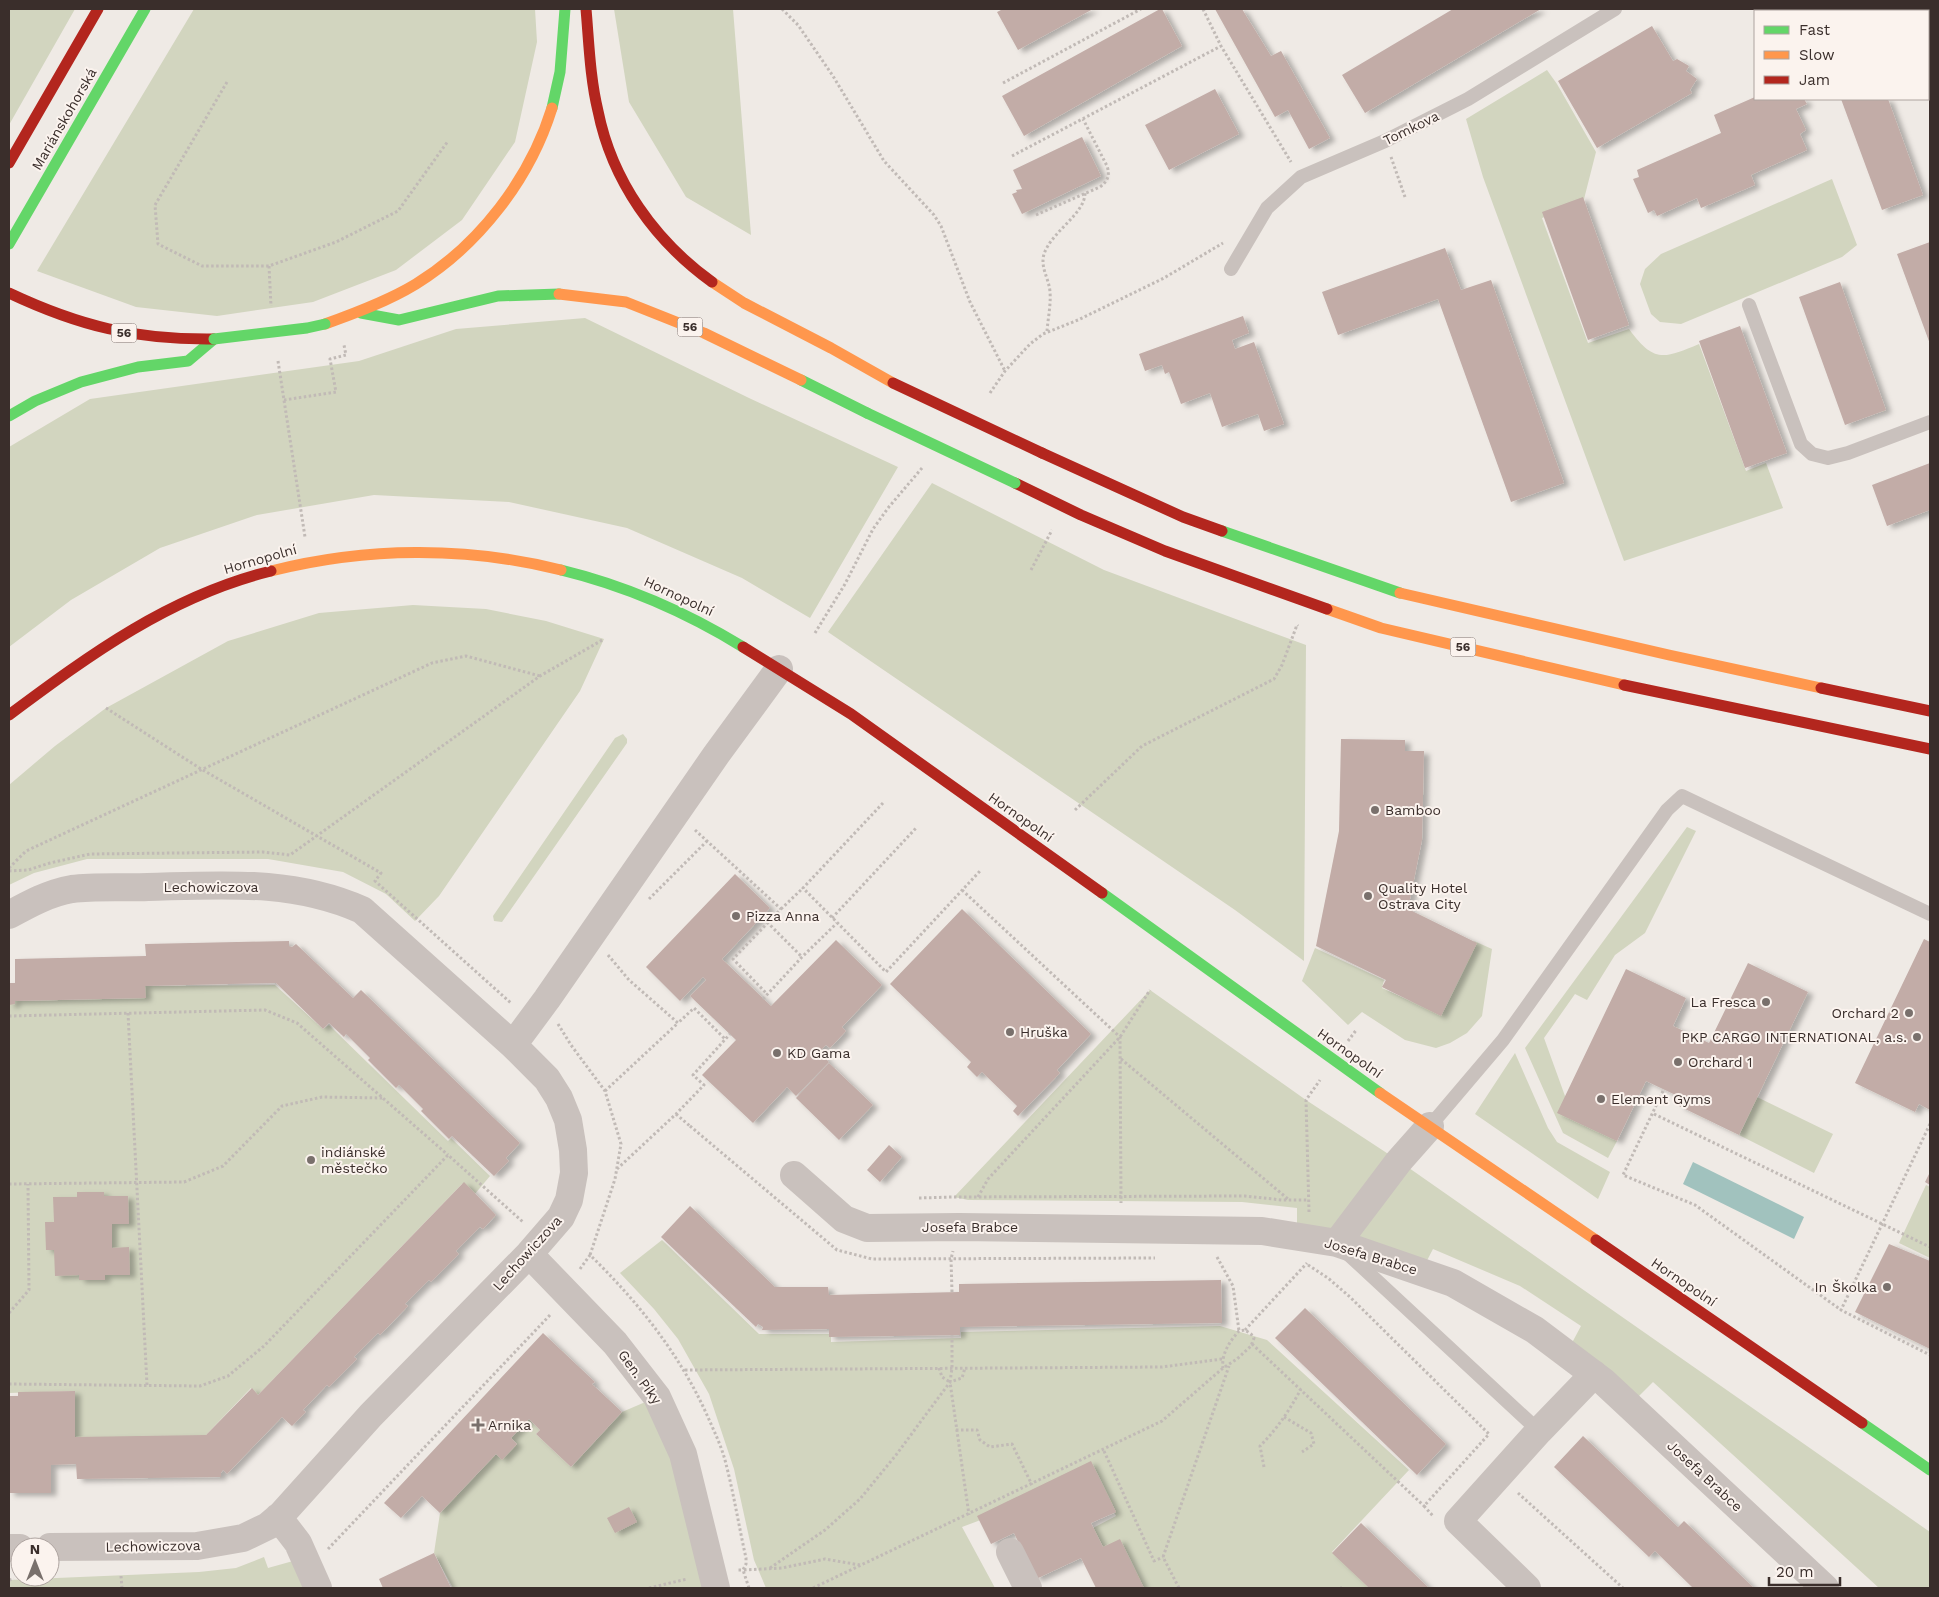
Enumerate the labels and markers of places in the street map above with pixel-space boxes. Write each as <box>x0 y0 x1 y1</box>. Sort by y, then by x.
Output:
place label: Bamboo <box>1385 802 1441 818</box>
marker: Bamboo <box>1369 804 1381 816</box>
place label: Quality Hotel Ostrava City <box>1378 880 1468 912</box>
marker: Quality Hotel Ostrava City <box>1362 890 1374 902</box>
place label: Pizza Anna <box>746 908 820 924</box>
marker: Pizza Anna <box>730 910 742 922</box>
place label: La Fresca <box>1691 994 1756 1010</box>
marker: La Fresca <box>1760 996 1772 1008</box>
place label: Orchard 2 <box>1831 1005 1899 1021</box>
marker: Orchard 2 <box>1903 1007 1915 1019</box>
place label: Hruška <box>1020 1024 1068 1040</box>
marker: Hruška <box>1004 1026 1016 1038</box>
place label: PKP CARGO INTERNATIONAL, a.s. <box>1681 1029 1907 1045</box>
marker: PKP CARGO INTERNATIONAL, a.s. <box>1911 1031 1923 1043</box>
place label: KD Gama <box>787 1045 850 1061</box>
marker: KD Gama <box>771 1047 783 1059</box>
place label: Orchard 1 <box>1688 1054 1753 1070</box>
marker: Orchard 1 <box>1672 1056 1684 1068</box>
place label: Element Gyms <box>1611 1091 1711 1107</box>
marker: Element Gyms <box>1595 1093 1607 1105</box>
place label: indiánské městečko <box>321 1144 388 1176</box>
marker: indiánské městečko <box>305 1154 317 1166</box>
place label: In Školka <box>1814 1279 1877 1295</box>
marker: In Školka <box>1881 1281 1893 1293</box>
place label: Arnika <box>488 1417 531 1433</box>
marker: Arnika <box>472 1419 484 1431</box>

